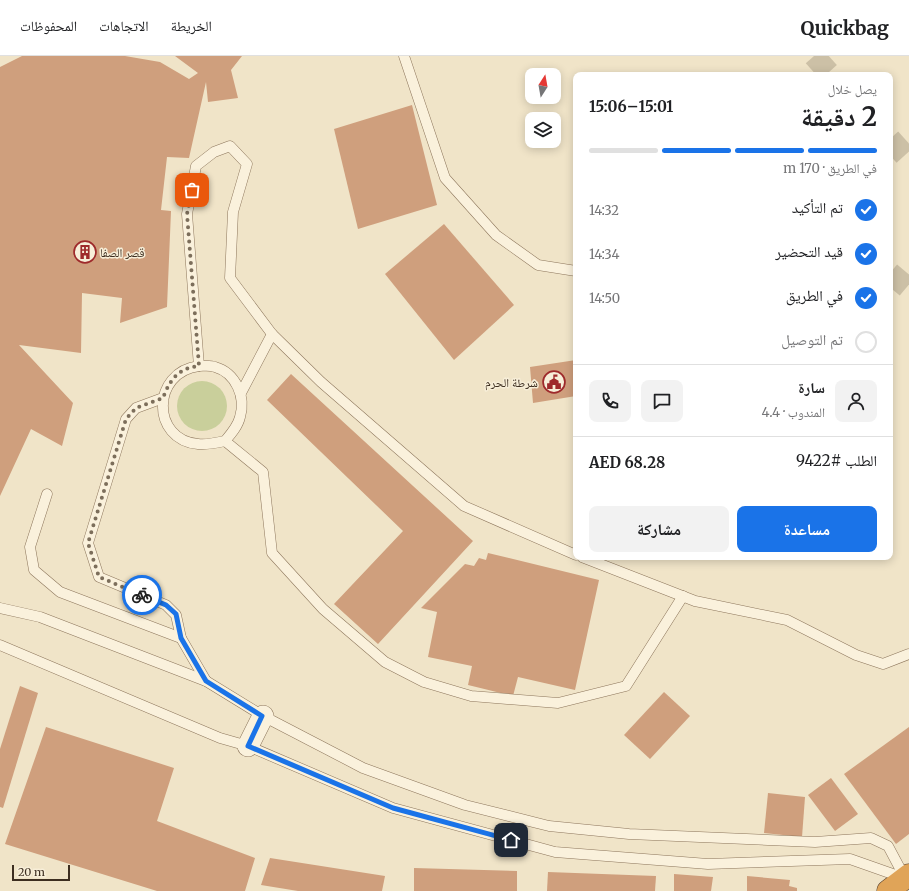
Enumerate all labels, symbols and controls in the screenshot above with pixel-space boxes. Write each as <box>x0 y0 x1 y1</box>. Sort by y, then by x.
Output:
text: Quickbag <box>800 16 889 40</box>
text: المحفوظات <box>20 17 77 35</box>
text: الاتجاهات <box>99 17 149 35</box>
text: الخريطة <box>171 17 212 35</box>
north arrow <box>525 68 561 104</box>
map controls <box>525 68 561 148</box>
text: يصل خلال <box>828 81 877 98</box>
text: 15:01–15:06 <box>589 97 673 116</box>
text: 2 دقيقة <box>801 100 877 133</box>
button: layers <box>525 112 561 148</box>
text: في الطريق · 170 m <box>783 160 877 177</box>
pin <box>175 173 209 207</box>
icon: bag <box>181 179 203 201</box>
text: تم التأكيد <box>792 198 843 217</box>
icon: check <box>855 199 877 221</box>
text: 14:32 <box>589 202 619 219</box>
building icon: قصر الصفا <box>72 239 98 265</box>
text: قيد التحضير <box>775 242 843 261</box>
icon: check <box>855 243 877 265</box>
place label: قصر الصفا <box>100 245 144 260</box>
text: 14:34 <box>589 246 620 263</box>
text: في الطريق <box>786 286 843 305</box>
icon: check <box>855 287 877 309</box>
text: 14:50 <box>589 290 620 307</box>
text: تم التوصيل <box>781 330 843 349</box>
public building icon: شرطة الحرم <box>541 369 567 395</box>
place label: شرطة الحرم <box>485 375 538 391</box>
text: سارة <box>798 378 825 397</box>
button: phone <box>589 380 631 422</box>
button: chat <box>641 380 683 422</box>
button: person <box>835 380 877 422</box>
text: المندوب · 4.4 <box>761 404 825 421</box>
text: الطلب #9422 <box>796 451 877 470</box>
text: AED 68.28 <box>589 453 665 472</box>
button: مشاركة <box>589 506 729 552</box>
button: مساعدة <box>737 506 877 552</box>
courier <box>122 575 162 615</box>
icon: bike <box>131 584 153 606</box>
pin <box>494 823 528 857</box>
icon: home <box>500 829 522 851</box>
scale bar <box>12 863 70 882</box>
text: 20 m <box>18 865 45 879</box>

